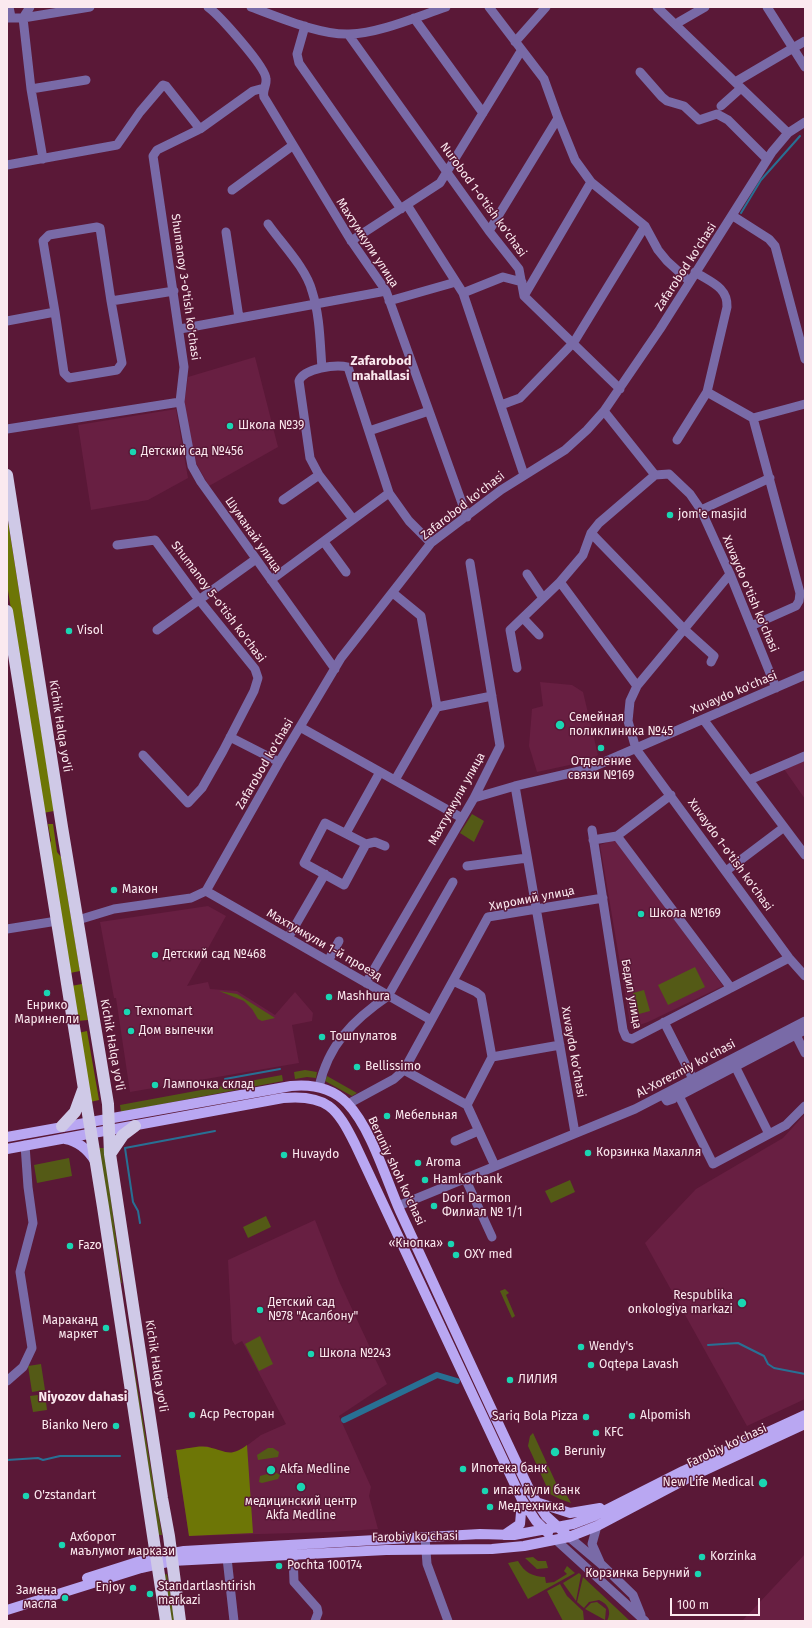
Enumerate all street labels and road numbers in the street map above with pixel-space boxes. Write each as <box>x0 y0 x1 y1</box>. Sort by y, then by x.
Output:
street label: Nurobod 1-o'tish ko'chasi <box>437 140 529 260</box>
street label: Махтумкули улица <box>333 196 401 290</box>
street label: Shumanoy 3-o'tish ko'chasi <box>168 213 202 361</box>
street label: Zafarobod ko'chasi <box>652 220 720 314</box>
street label: Zafarobod ko'chasi <box>418 469 508 543</box>
street label: Шуманай улица <box>222 494 284 576</box>
street label: Xuvaydo o'tish ko'chasi <box>719 533 781 655</box>
street label: Shumanoy 5-o'tish ko'chasi <box>168 539 268 665</box>
street label: Xuvaydo ko'chasi <box>689 668 779 718</box>
street label: Kichik Halqa yo'li <box>46 679 74 773</box>
street label: Zafarobod ko'chasi <box>233 716 297 812</box>
street label: Махтумкули улица <box>426 750 488 848</box>
street label: Xuvaydo 1-o'tish ko'chasi <box>684 796 776 914</box>
street label: Хиромий улица <box>488 884 576 914</box>
street label: Махтумкули 1-й проезд <box>264 906 384 984</box>
street label: Бедил улица <box>618 958 644 1030</box>
street label: Kichik Halqa yo'li <box>97 998 127 1092</box>
street label: Xuvaydo ko'chasi <box>558 1005 588 1099</box>
street label: Al-Xorezmiy ko'chasi <box>634 1037 738 1101</box>
street label: Beruniy shoh ko'chasi <box>364 1114 428 1228</box>
street label: Kichik Halqa yo'li <box>142 1319 170 1413</box>
street label: Farobiy ko'chasi <box>685 1421 769 1471</box>
street label: Farobiy ko'chasi <box>372 1529 458 1545</box>

